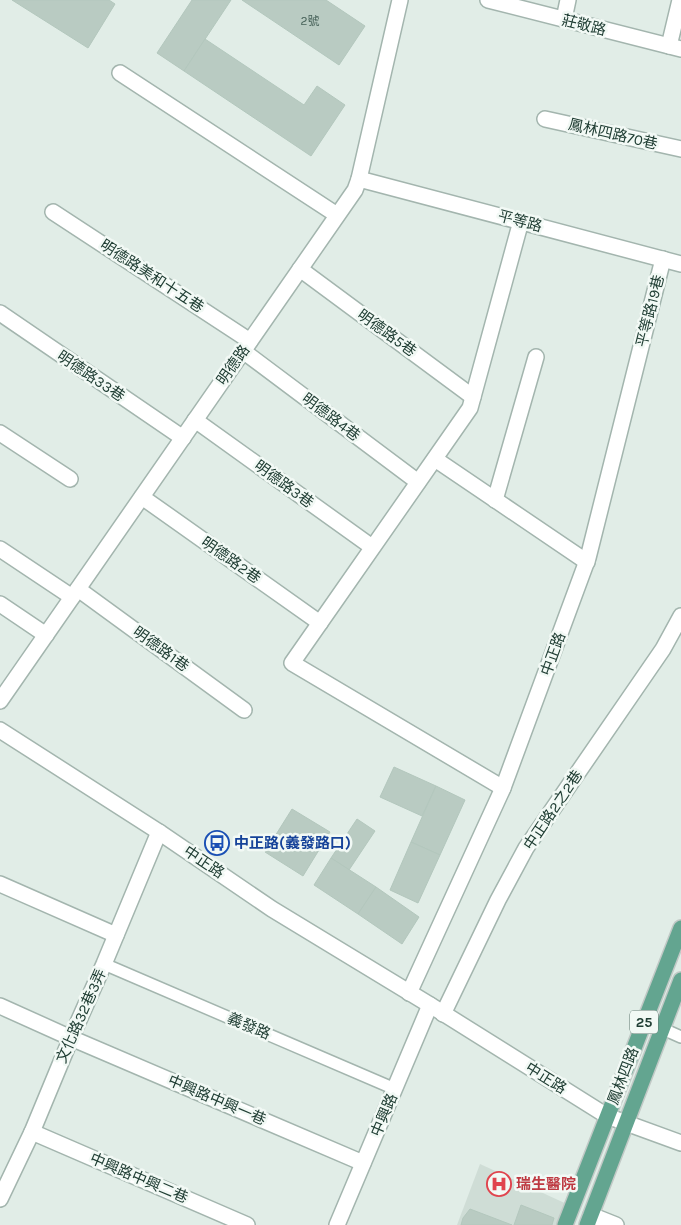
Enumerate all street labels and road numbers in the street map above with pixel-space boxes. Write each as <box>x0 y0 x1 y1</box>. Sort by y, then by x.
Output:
street label: 莊敬路 <box>560 11 608 39</box>
street label: 鳳林四路70巷 <box>567 115 659 153</box>
street label: 平等路 <box>496 206 544 236</box>
street label: 明德路美和十五巷 <box>97 236 207 316</box>
street label: 平等路19巷 <box>632 273 668 349</box>
street label: 明德路5巷 <box>354 306 420 360</box>
street label: 明德路 <box>213 341 253 389</box>
street label: 明德路33巷 <box>54 347 128 405</box>
street label: 明德路4巷 <box>298 389 364 445</box>
street label: 明德路3巷 <box>251 456 317 512</box>
street label: 明德路2巷 <box>198 533 264 587</box>
street label: 明德路1巷 <box>129 623 193 675</box>
street label: 中正路 <box>537 630 569 678</box>
street label: 中正路2之2巷 <box>520 767 586 853</box>
street label: 中正路 <box>180 842 228 882</box>
street label: 文化路32巷3弄 <box>52 966 110 1066</box>
street label: 義發路 <box>225 1009 273 1043</box>
road number: 25 <box>630 1010 658 1034</box>
street label: 鳳林四路 <box>604 1045 642 1107</box>
street label: 中正路 <box>522 1058 570 1098</box>
street label: 中興路中興一巷 <box>165 1071 269 1129</box>
street label: 中興路 <box>367 1091 401 1139</box>
street label: 中興路中興二巷 <box>87 1149 191 1207</box>

